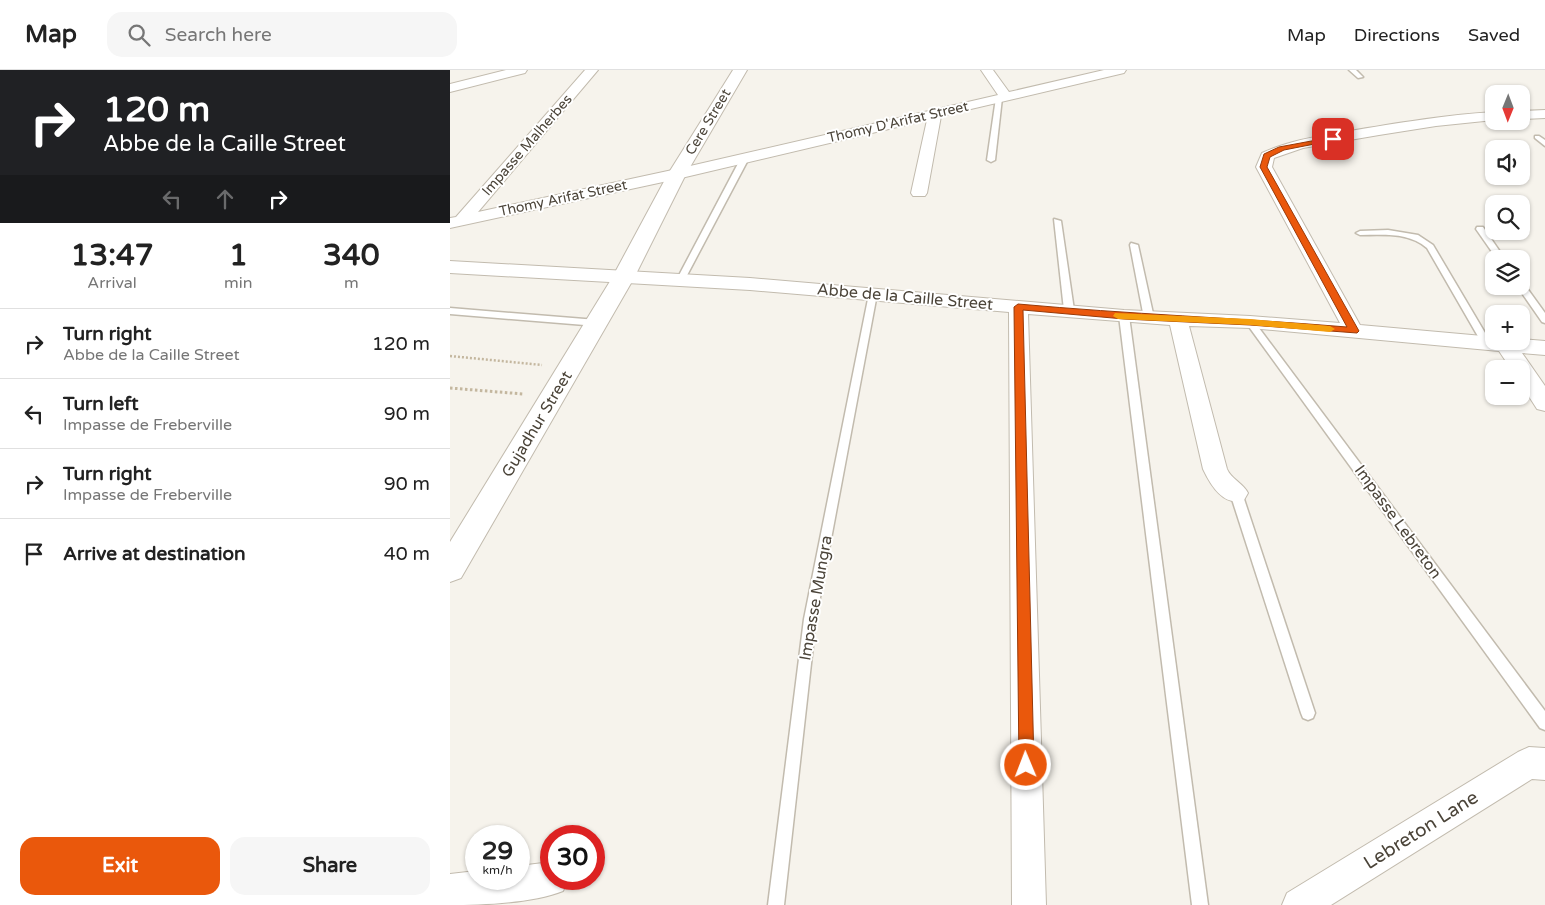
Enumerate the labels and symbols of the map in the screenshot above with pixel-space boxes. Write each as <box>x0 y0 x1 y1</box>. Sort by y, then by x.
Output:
street label: Cere Street <box>682 85 735 158</box>
north arrow <box>1485 85 1530 130</box>
street label: Impasse Malherbes <box>478 91 576 199</box>
street label: Thomy D'Arifat Street <box>826 97 971 146</box>
pin <box>1312 118 1354 160</box>
street label: Thomy Arifat Street <box>497 176 629 220</box>
street label: Abbe de la Caille Street <box>816 279 994 315</box>
street label: Gujadhur Street <box>497 367 577 481</box>
street label: Impasse Lebreton <box>1350 461 1446 583</box>
street label: Impasse Mungra <box>795 534 837 662</box>
position arrow <box>999 738 1051 790</box>
street label: Lebreton Lane <box>1360 786 1482 874</box>
speed limit sign: 30 <box>540 825 605 890</box>

